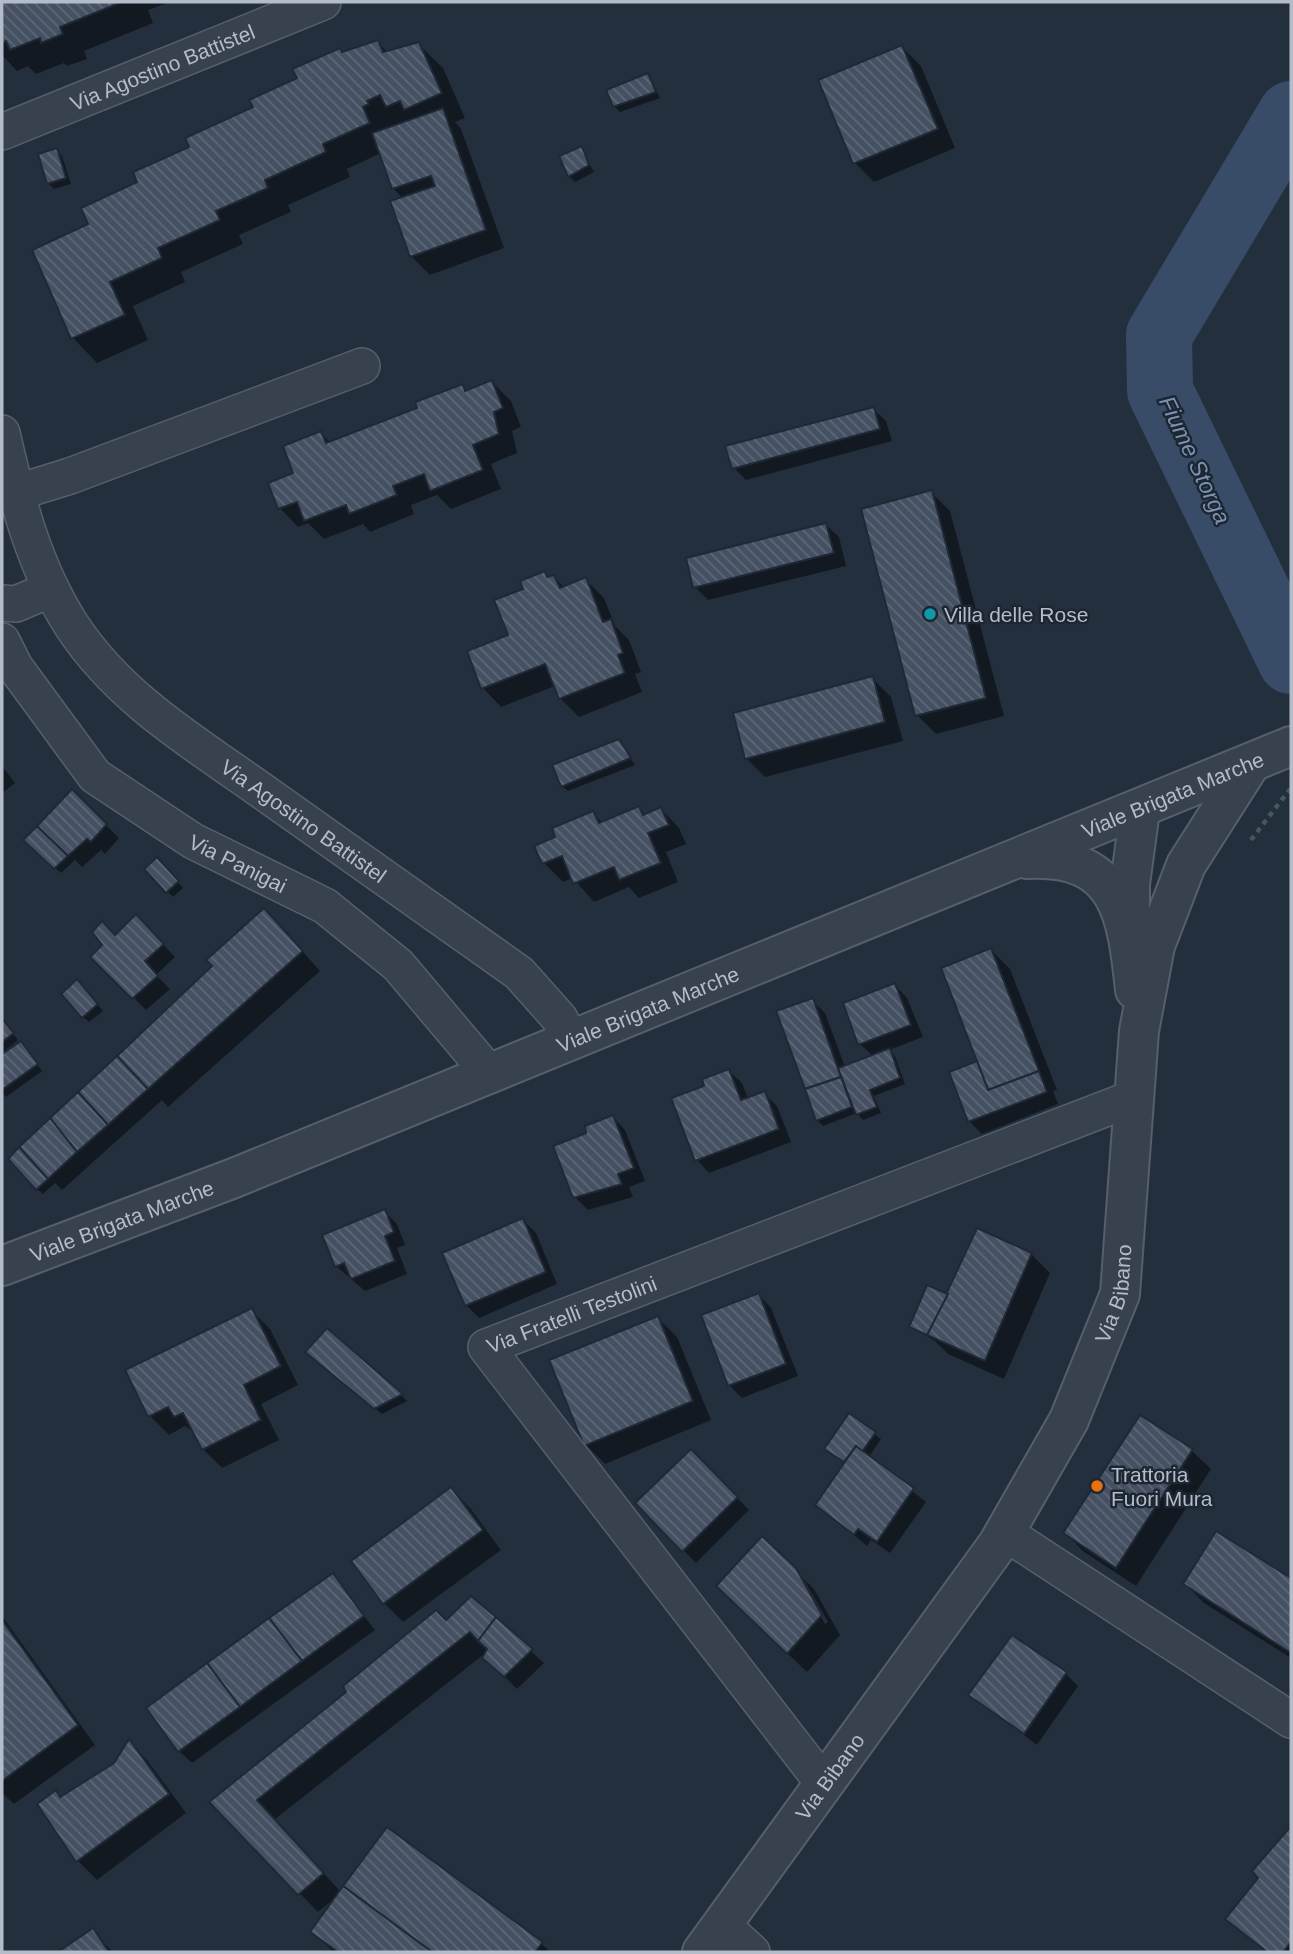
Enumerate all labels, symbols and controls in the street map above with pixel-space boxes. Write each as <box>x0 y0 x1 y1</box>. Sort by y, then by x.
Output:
street label: Via Agostino Battistel <box>67 19 258 115</box>
water label: Fiume Storga <box>1154 392 1236 528</box>
place label: Villa delle Rose <box>944 603 1088 626</box>
marker: Villa delle Rose <box>922 606 938 622</box>
street label: Viale Brigata Marche <box>1078 747 1267 842</box>
street label: Via Agostino Battistel <box>217 754 391 887</box>
street label: Via Panigai <box>185 829 291 897</box>
street label: Viale Brigata Marche <box>553 961 742 1056</box>
street label: Viale Brigata Marche <box>27 1175 217 1266</box>
street label: Via Bibano <box>1090 1244 1135 1346</box>
street label: Via Fratelli Testolini <box>483 1271 660 1357</box>
place label: Trattoria Fuori Mura <box>1111 1463 1213 1510</box>
marker: Trattoria Fuori Mura <box>1089 1478 1105 1494</box>
street label: Via Bibano <box>790 1729 868 1824</box>

